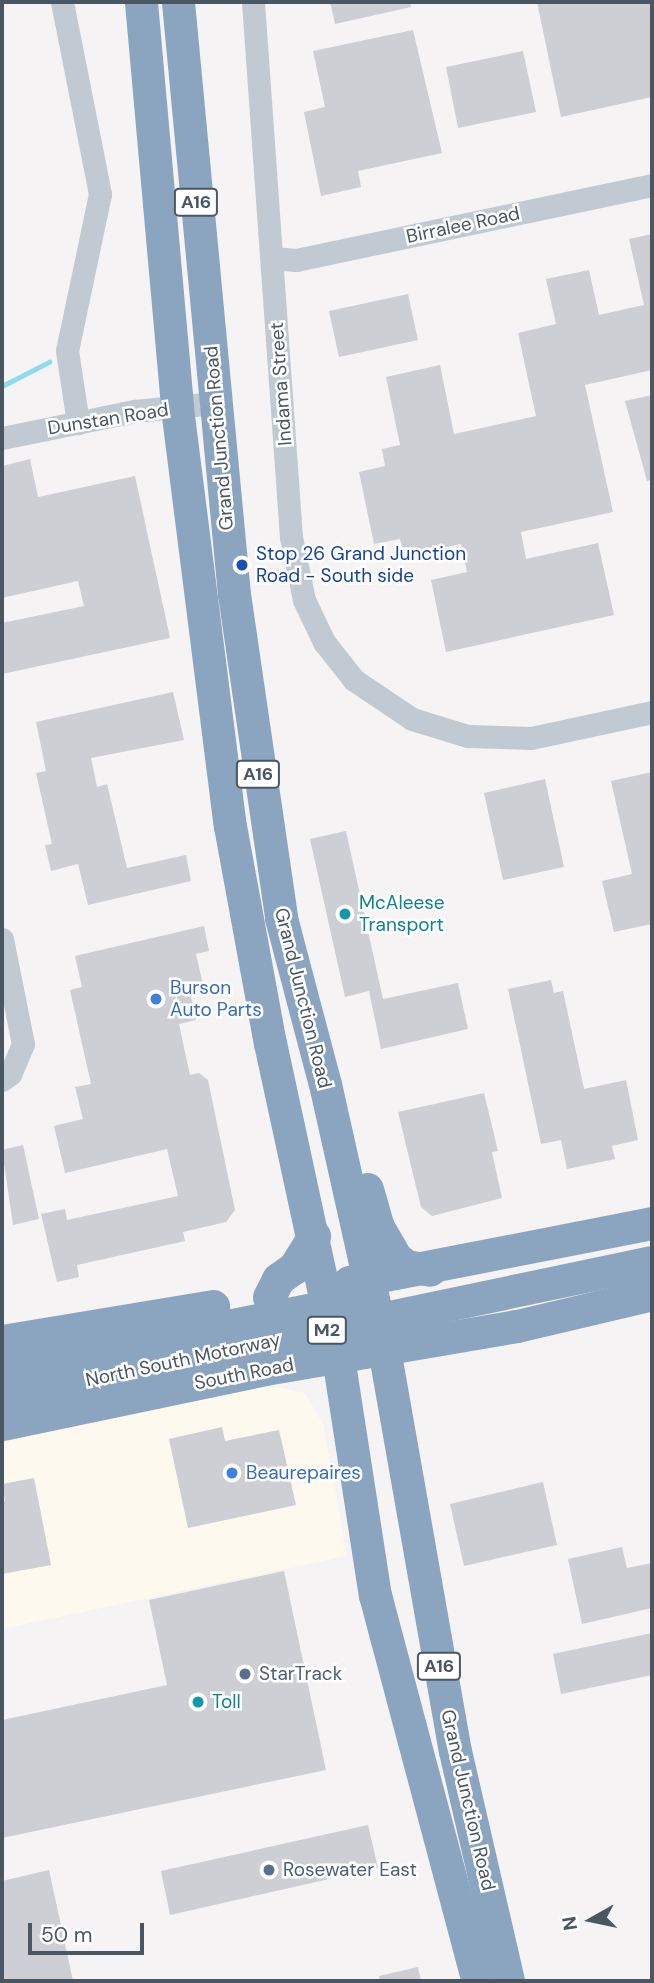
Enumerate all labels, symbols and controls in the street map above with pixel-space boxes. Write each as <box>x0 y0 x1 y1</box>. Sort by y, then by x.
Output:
road number: A16 <box>173 188 219 216</box>
street label: Birralee Road <box>404 202 522 248</box>
street label: Indama Street <box>265 321 297 447</box>
street label: Grand Junction Road <box>200 345 238 531</box>
street label: Dunstan Road <box>46 398 170 440</box>
place label: Stop 26 Grand Junction Road - South side <box>256 543 466 587</box>
marker: Stop 26 Grand Junction Road - South side <box>234 557 250 573</box>
road number: A16 <box>235 760 281 788</box>
place label: McAleese Transport <box>359 892 445 936</box>
street label: Grand Junction Road <box>270 905 336 1091</box>
marker: McAleese Transport <box>337 906 353 922</box>
place label: Burson Auto Parts <box>170 977 262 1021</box>
marker: Burson Auto Parts <box>148 991 164 1007</box>
road number: M2 <box>306 1316 348 1344</box>
street label: North South Motorway <box>84 1328 282 1392</box>
street label: South Road <box>192 1353 296 1395</box>
place label: Beaurepaires <box>246 1462 361 1484</box>
marker: Beaurepaires <box>224 1465 240 1481</box>
road number: A16 <box>416 1652 462 1680</box>
place label: StarTrack <box>259 1663 342 1685</box>
marker: StarTrack <box>237 1666 253 1682</box>
place label: Toll <box>212 1691 241 1713</box>
marker: Toll <box>190 1694 206 1710</box>
street label: Grand Junction Road <box>436 1707 500 1893</box>
place label: Rosewater East <box>283 1859 417 1881</box>
marker: Rosewater East <box>261 1862 277 1878</box>
north arrow <box>556 1885 626 1955</box>
scale bar <box>32 1910 147 1954</box>
text: N <box>556 1915 583 1932</box>
text: 50 m <box>41 1921 92 1949</box>

